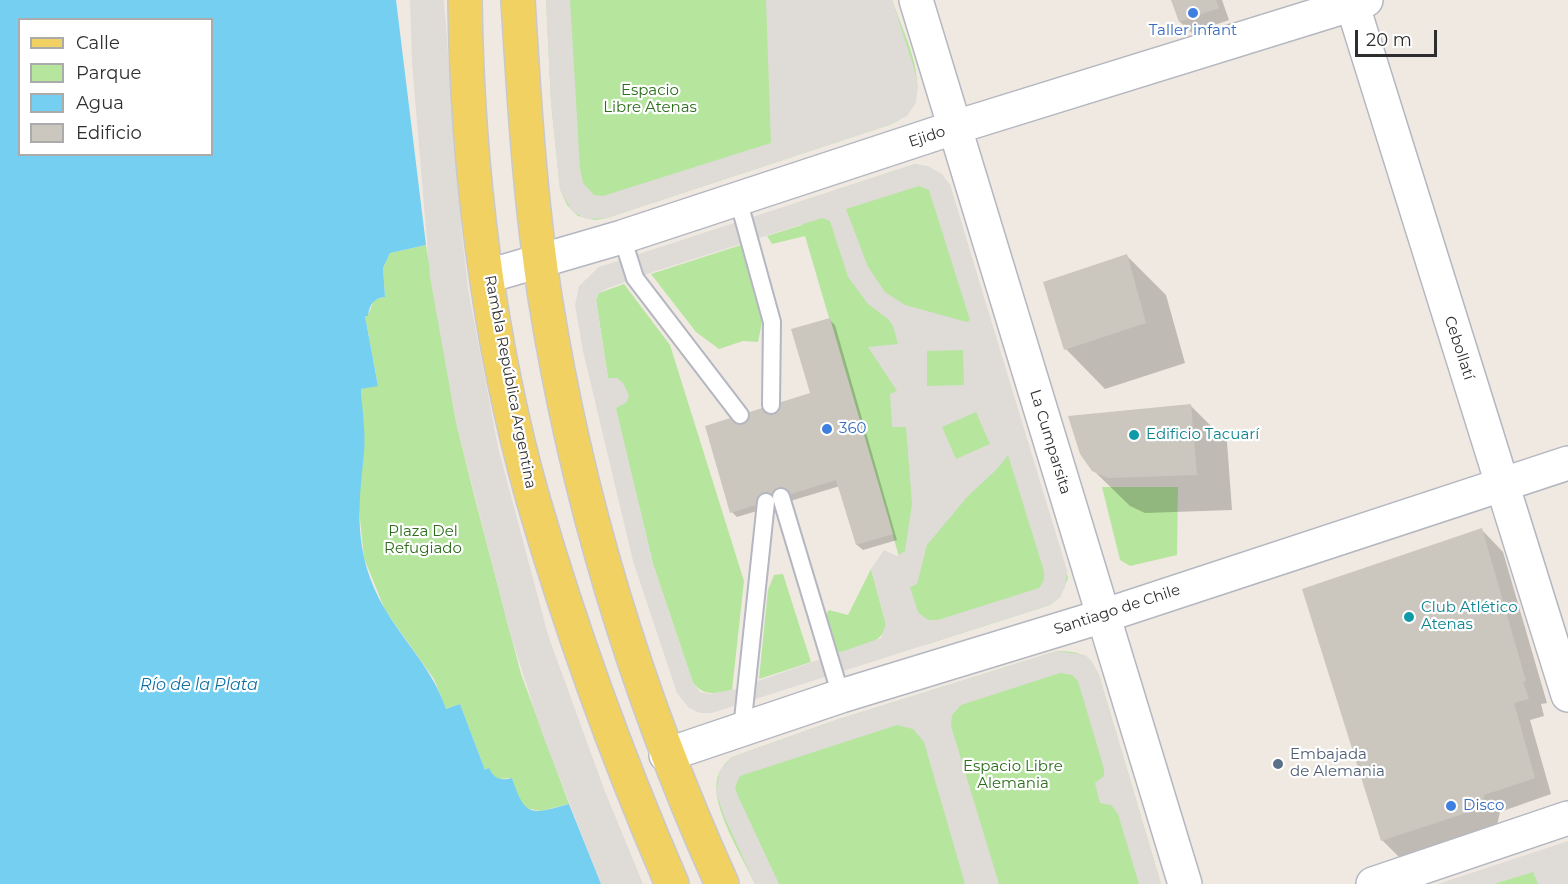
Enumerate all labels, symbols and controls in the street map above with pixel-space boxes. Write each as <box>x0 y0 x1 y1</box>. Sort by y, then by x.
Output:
marker: Taller infant <box>1186 6 1200 20</box>
legend <box>18 18 213 156</box>
scale bar <box>1358 18 1440 56</box>
place label: Taller infant <box>1149 22 1237 40</box>
text: 20 m <box>1366 29 1412 51</box>
text: Calle <box>76 32 120 54</box>
text: Parque <box>76 62 141 84</box>
park label: Espacio Libre Atenas <box>603 82 697 117</box>
text: Agua <box>76 92 124 114</box>
text: Edificio <box>76 122 142 144</box>
street label: Ejido <box>906 123 948 151</box>
street label: Rambla República Argentina <box>480 274 540 490</box>
street label: Cebollatí <box>1440 314 1478 382</box>
street label: La Cumparsita <box>1025 387 1075 497</box>
place label: 360 <box>839 420 867 438</box>
marker: 360 <box>820 422 834 436</box>
place label: Edificio Tacuarí <box>1146 426 1259 444</box>
marker: Edificio Tacuarí <box>1127 428 1141 442</box>
park label: Plaza Del Refugiado <box>384 523 462 558</box>
street label: Santiago de Chile <box>1052 581 1182 639</box>
place label: Club Atlético Atenas <box>1421 599 1518 634</box>
marker: Club Atlético Atenas <box>1402 610 1416 624</box>
water label: Río de la Plata <box>140 675 258 695</box>
place label: Embajada de Alemania <box>1290 746 1385 781</box>
marker: Embajada de Alemania <box>1271 757 1285 771</box>
park label: Espacio Libre Alemania <box>963 758 1063 793</box>
place label: Disco <box>1463 797 1504 815</box>
marker: Disco <box>1444 799 1458 813</box>

